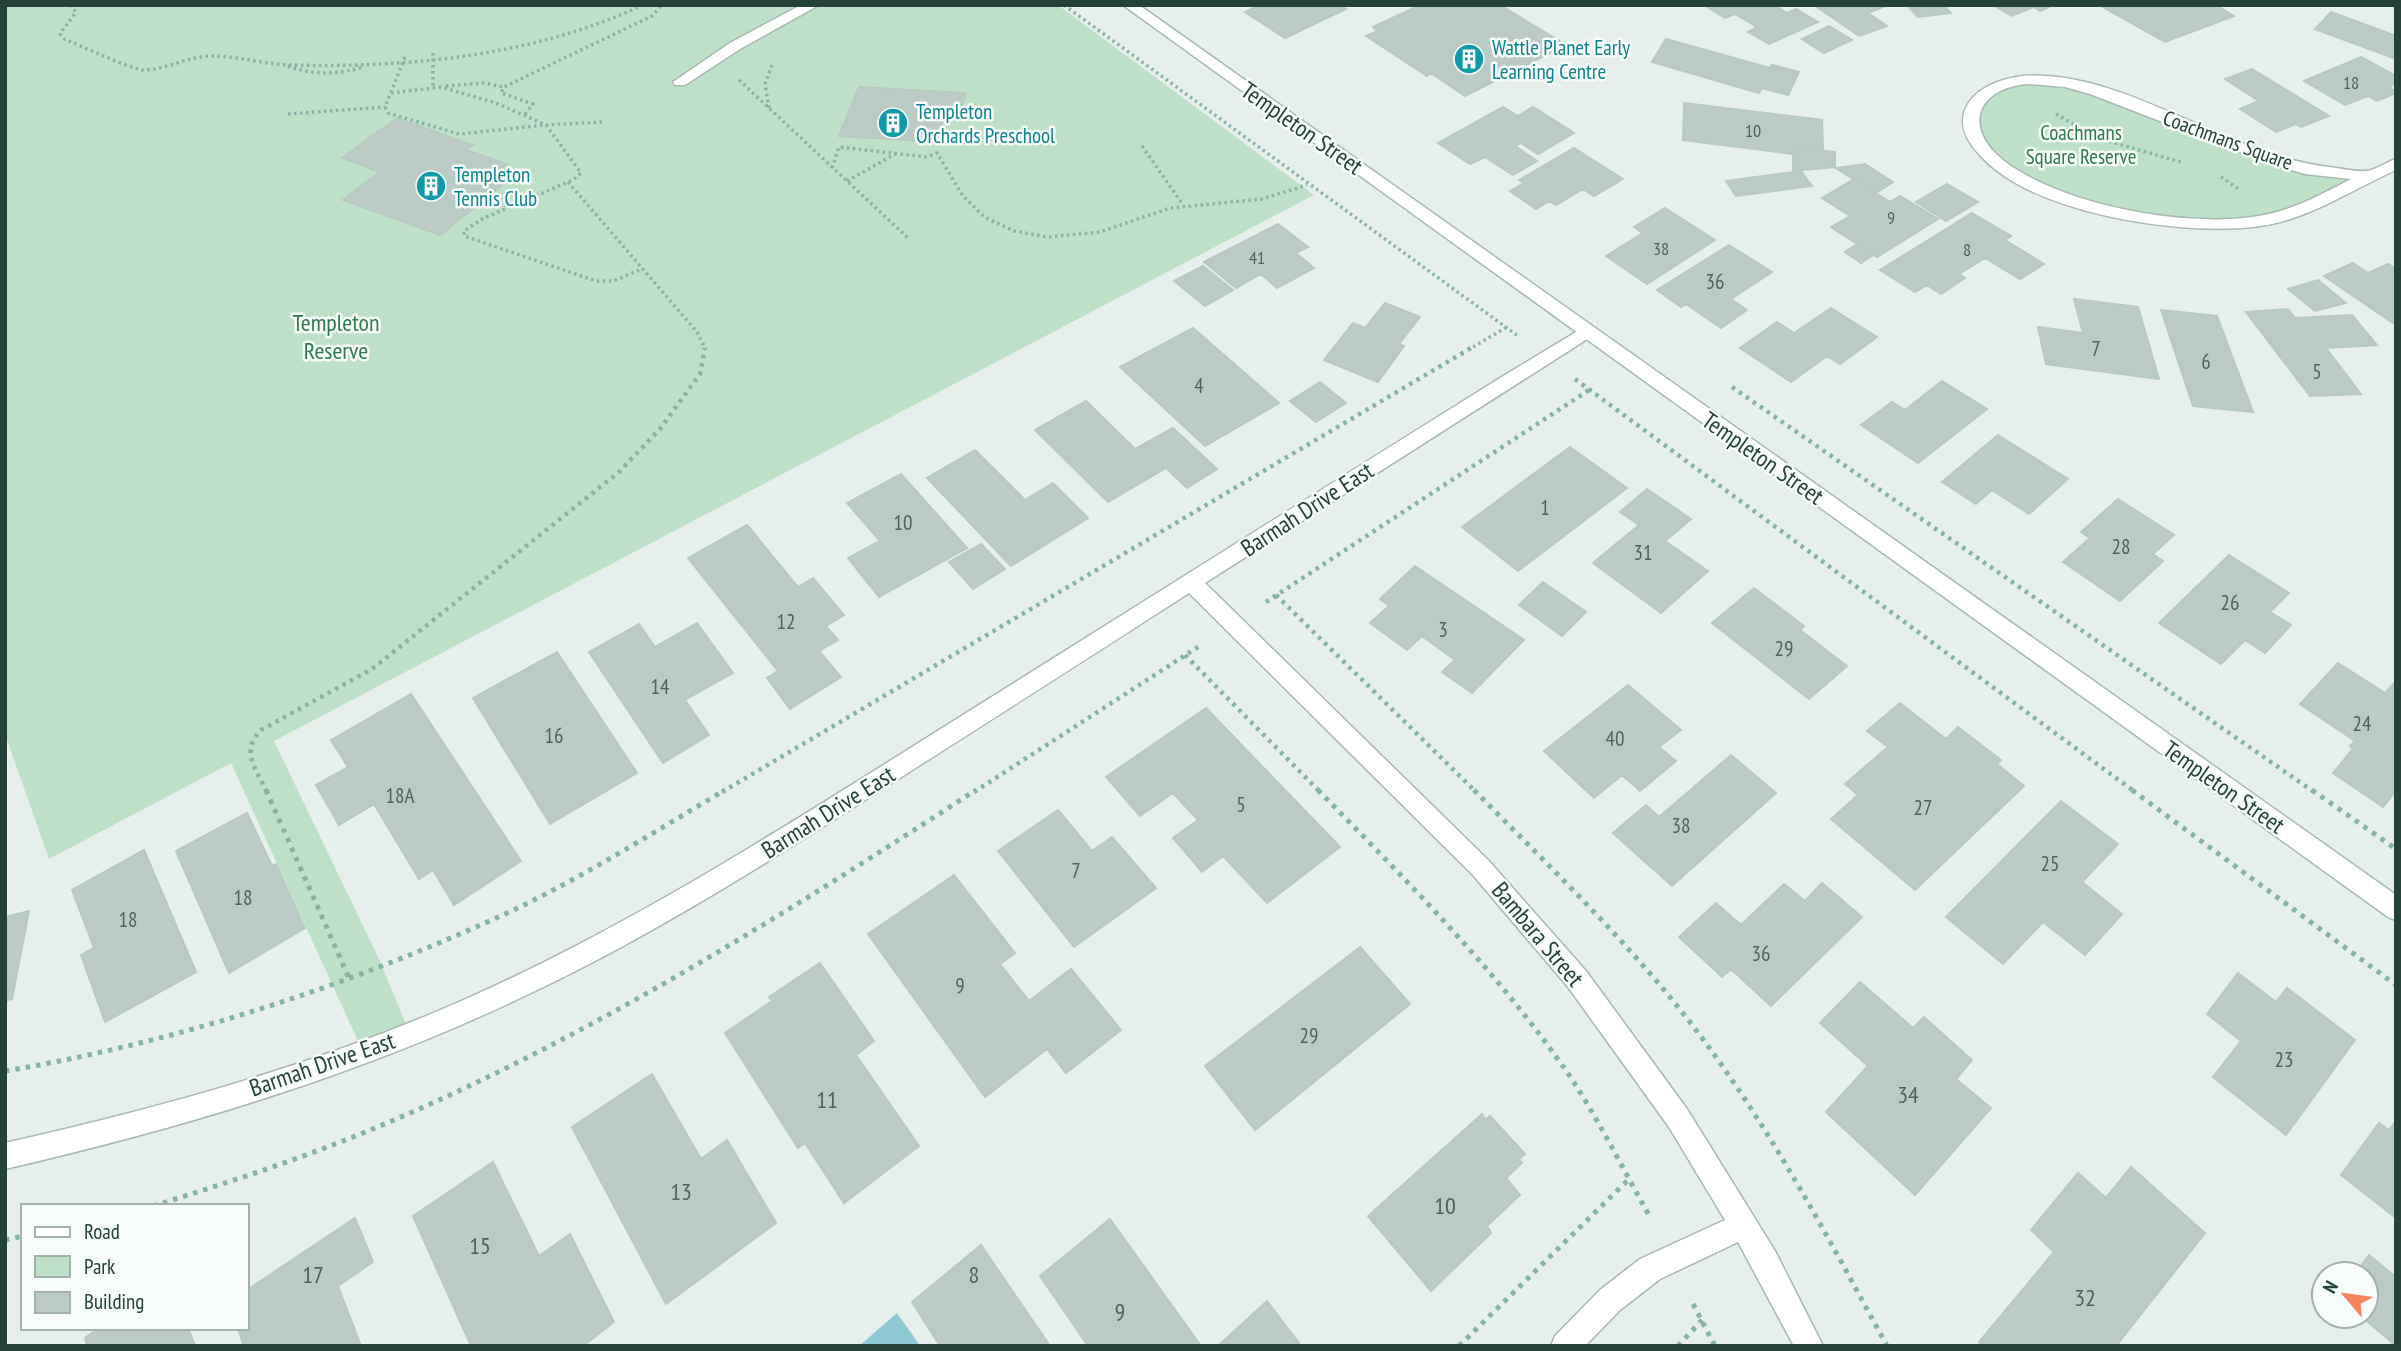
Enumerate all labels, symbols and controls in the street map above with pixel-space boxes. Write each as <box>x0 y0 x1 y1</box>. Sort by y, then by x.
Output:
place label: Wattle Planet Early Learning Centre <box>1492 34 1630 85</box>
building icon: Wattle Planet Early Learning Centre <box>1452 42 1486 76</box>
house number: 18 <box>2343 71 2359 94</box>
street label: Templeton Street <box>1235 75 1369 182</box>
place label: Templeton Orchards Preschool <box>916 98 1055 149</box>
street label: Coachmans Square <box>2159 104 2297 176</box>
building icon: Templeton Orchards Preschool <box>876 106 910 140</box>
house number: 10 <box>1745 119 1761 142</box>
park label: Coachmans Square Reserve <box>2026 119 2136 170</box>
place label: Templeton Tennis Club <box>454 161 537 212</box>
building icon: Templeton Tennis Club <box>414 169 448 203</box>
house number: 9 <box>1887 206 1895 229</box>
house number: 38 <box>1653 237 1669 260</box>
house number: 8 <box>1963 238 1971 261</box>
house number: 41 <box>1249 246 1265 269</box>
house number: 36 <box>1706 268 1724 295</box>
park label: Templeton Reserve <box>292 307 380 366</box>
house number: 7 <box>2091 335 2101 362</box>
house number: 6 <box>2201 348 2211 375</box>
house number: 5 <box>2312 358 2322 385</box>
house number: 4 <box>1194 372 1204 399</box>
street label: Templeton Street <box>1696 405 1830 512</box>
street label: Barmah Drive East <box>1235 454 1379 563</box>
house number: 1 <box>1540 494 1550 521</box>
house number: 10 <box>894 509 912 536</box>
house number: 28 <box>2112 533 2130 560</box>
house number: 31 <box>1634 539 1652 566</box>
house number: 26 <box>2221 589 2239 616</box>
house number: 12 <box>777 608 795 635</box>
house number: 3 <box>1438 616 1448 643</box>
house number: 29 <box>1775 635 1793 662</box>
house number: 14 <box>651 673 670 700</box>
house number: 24 <box>2353 710 2372 737</box>
house number: 16 <box>545 722 563 749</box>
house number: 40 <box>1606 725 1624 752</box>
street label: Templeton Street <box>2157 734 2291 841</box>
street label: Barmah Drive East <box>755 758 901 865</box>
house number: 18A <box>386 782 414 809</box>
house number: 5 <box>1236 791 1246 818</box>
house number: 27 <box>1914 794 1932 821</box>
house number: 38 <box>1672 812 1690 839</box>
house number: 25 <box>2041 850 2059 877</box>
house number: 7 <box>1071 857 1081 884</box>
street label: Bambara Street <box>1485 875 1591 993</box>
house number: 18 <box>234 884 252 911</box>
house number: 18 <box>119 906 137 933</box>
house number: 36 <box>1752 940 1770 967</box>
house number: 9 <box>955 972 965 999</box>
house number: 29 <box>1300 1022 1318 1049</box>
street label: Barmah Drive East <box>245 1025 399 1103</box>
house number: 23 <box>2275 1046 2293 1073</box>
house number: 34 <box>1897 1079 1919 1110</box>
house number: 11 <box>816 1084 838 1115</box>
house number: 13 <box>670 1176 692 1207</box>
house number: 10 <box>1434 1190 1456 1221</box>
legend <box>21 1204 248 1330</box>
text: Road <box>84 1218 120 1245</box>
house number: 15 <box>469 1230 491 1261</box>
text: Park <box>84 1253 115 1280</box>
house number: 17 <box>302 1259 324 1290</box>
house number: 8 <box>969 1259 979 1290</box>
north arrow <box>2310 1260 2380 1330</box>
text: N <box>2317 1276 2343 1297</box>
house number: 32 <box>2074 1282 2096 1313</box>
text: Building <box>84 1288 144 1315</box>
house number: 9 <box>1115 1296 1125 1327</box>

